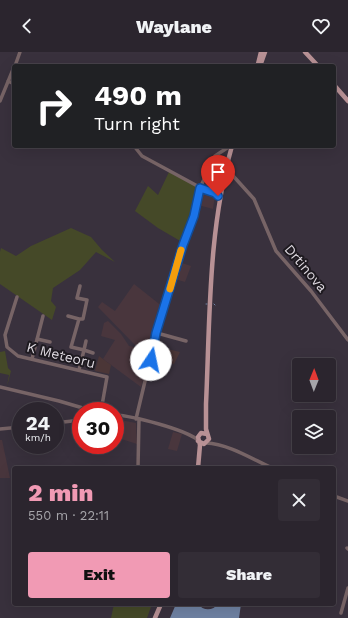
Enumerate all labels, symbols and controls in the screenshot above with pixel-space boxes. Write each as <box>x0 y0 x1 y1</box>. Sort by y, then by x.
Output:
icon: back <box>16 15 38 37</box>
icon: heart <box>310 15 332 37</box>
text: Waylane <box>136 16 212 37</box>
text: 490 m <box>94 79 182 112</box>
icon: right <box>28 80 80 132</box>
text: Turn right <box>94 113 180 134</box>
pin <box>201 155 235 196</box>
icon: arrive <box>207 161 229 183</box>
street label: Drtinova <box>282 241 330 295</box>
street label: K Meteoru <box>25 339 97 371</box>
position arrow <box>130 339 172 381</box>
north arrow <box>292 358 336 402</box>
map controls <box>292 358 336 454</box>
speed limit sign: 30 <box>72 402 124 454</box>
button: layers <box>292 410 336 454</box>
text: 24 <box>26 411 50 435</box>
text: km/h <box>25 432 51 443</box>
text: 2 min <box>28 479 93 507</box>
button: close <box>278 479 320 521</box>
text: 550 m · 22:11 <box>28 508 109 523</box>
button: Exit <box>28 552 170 598</box>
button: Share <box>178 552 320 598</box>

